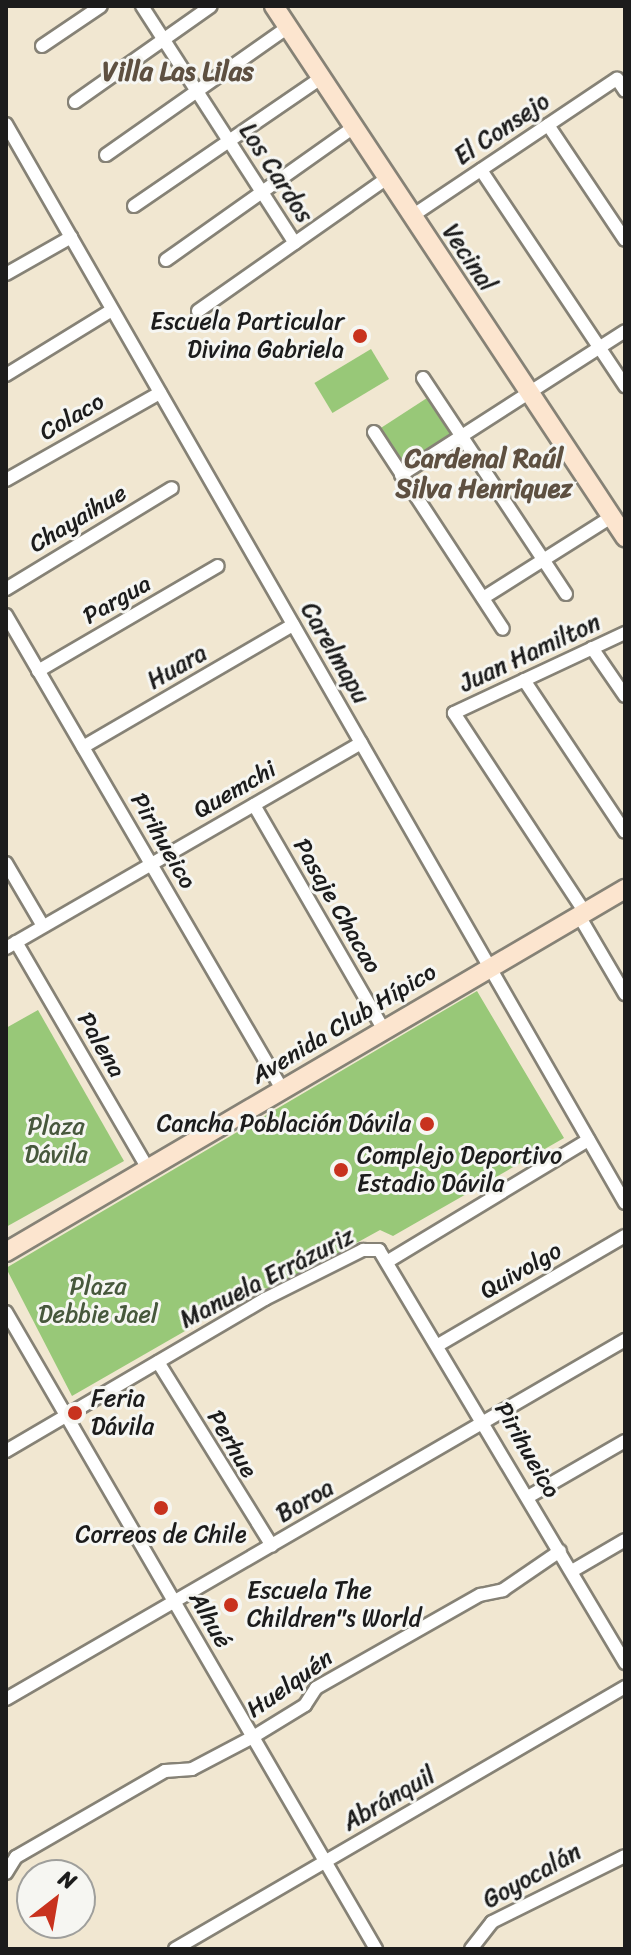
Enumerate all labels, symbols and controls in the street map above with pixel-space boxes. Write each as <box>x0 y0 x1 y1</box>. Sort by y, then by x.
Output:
district label: Villa Las Lilas <box>102 56 254 88</box>
street label: El Consejo <box>449 87 555 171</box>
street label: Los Cardos <box>233 118 319 228</box>
street label: Vecinal <box>436 219 502 297</box>
place label: Escuela Particular Divina Gabriela <box>150 308 344 364</box>
marker: Escuela Particular Divina Gabriela <box>351 327 369 345</box>
street label: Colaco <box>35 387 109 447</box>
district label: Cardenal Raúl Silva Henriquez <box>395 443 573 504</box>
street label: Chayaihue <box>24 479 132 559</box>
street label: Pargua <box>78 569 156 631</box>
street label: Carelmapu <box>295 597 375 709</box>
street label: Juan Hamilton <box>456 608 604 698</box>
street label: Huara <box>142 639 212 695</box>
street label: Quemchi <box>189 755 281 825</box>
street label: Pirihueico <box>124 788 202 894</box>
street label: Pasaje Chacao <box>287 833 387 979</box>
street label: Avenida Club Hípico <box>246 957 442 1091</box>
street label: Palena <box>71 1007 131 1083</box>
place label: Cancha Población Dávila <box>156 1110 411 1138</box>
park label: Plaza Dávila <box>24 1113 88 1169</box>
marker: Cancha Población Dávila <box>418 1115 436 1133</box>
place label: Complejo Deportivo Estadio Dávila <box>357 1142 561 1198</box>
marker: Complejo Deportivo Estadio Dávila <box>332 1161 350 1179</box>
street label: Manuela Errázuriz <box>175 1222 359 1334</box>
street label: Quivolgo <box>475 1236 567 1306</box>
park label: Plaza Debbie Jael <box>38 1273 158 1329</box>
place label: Feria Dávila <box>91 1385 154 1441</box>
street label: Pirihueico <box>488 1397 566 1503</box>
marker: Feria Dávila <box>66 1404 84 1422</box>
street label: Perhue <box>201 1405 263 1483</box>
street label: Boroa <box>271 1473 339 1529</box>
marker: Correos de Chile <box>152 1499 170 1517</box>
place label: Correos de Chile <box>75 1521 247 1549</box>
place label: Escuela The Children"s World <box>247 1577 422 1633</box>
street label: Alhué <box>182 1587 238 1653</box>
marker: Escuela The Children"s World <box>222 1596 240 1614</box>
street label: Huelquén <box>241 1644 339 1724</box>
street label: Abránquil <box>338 1761 440 1837</box>
street label: Goyocalán <box>478 1837 586 1915</box>
north arrow <box>16 1859 96 1939</box>
text: N <box>51 1859 84 1900</box>

